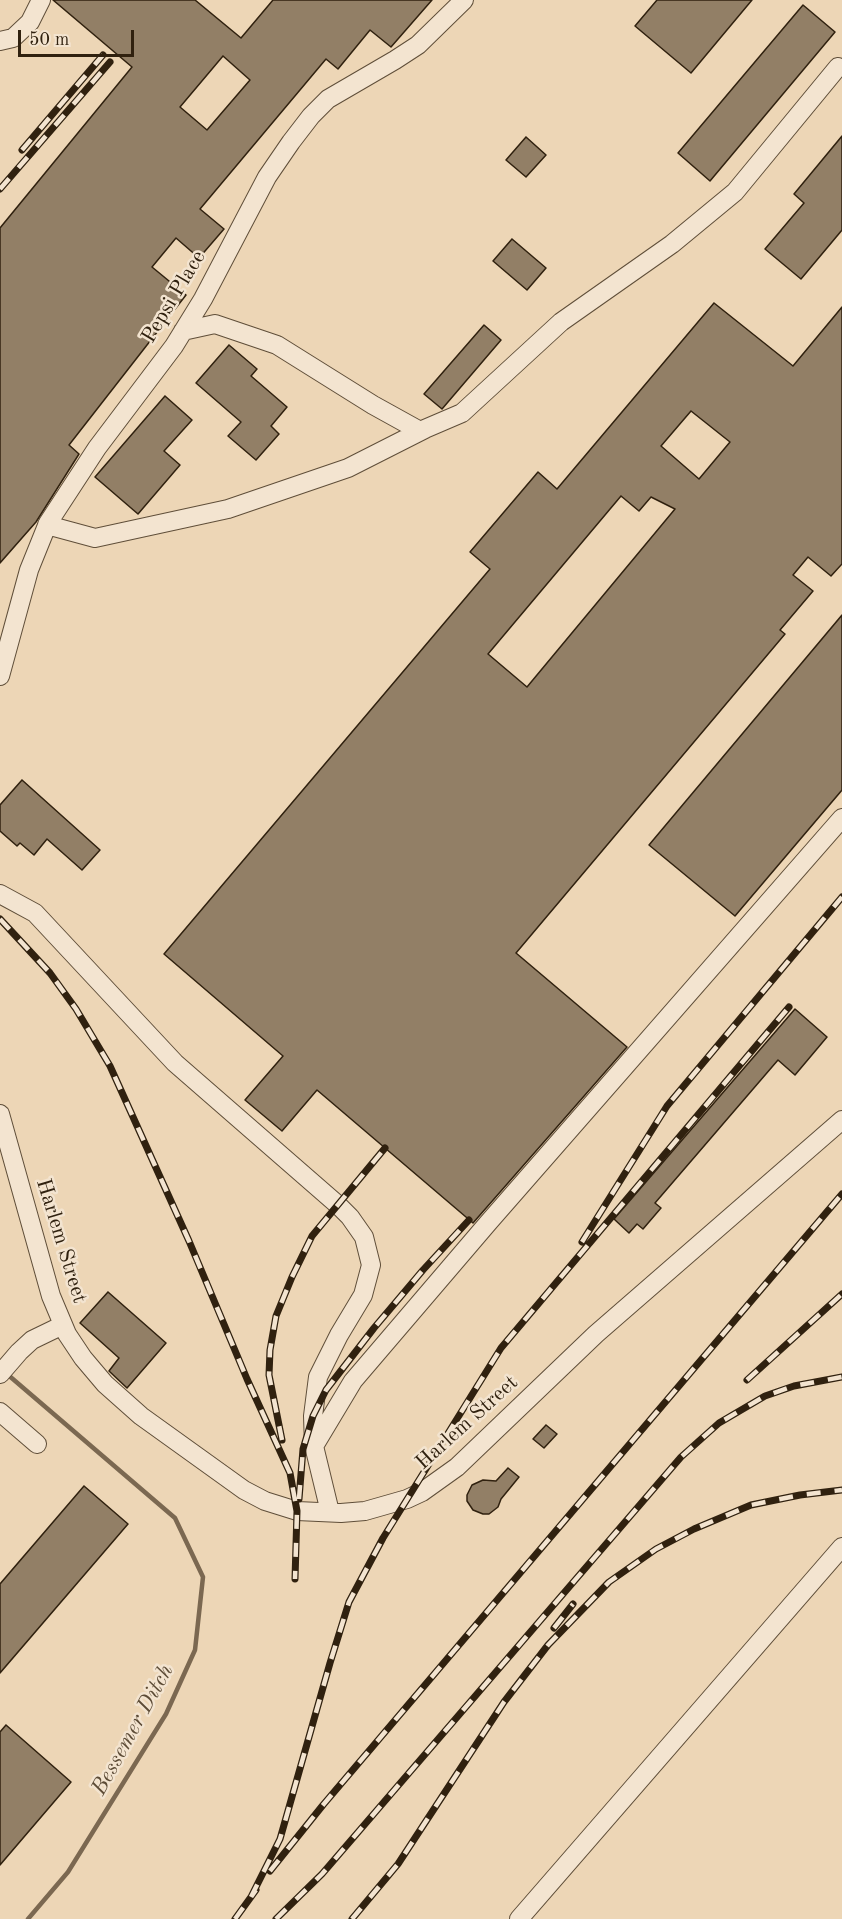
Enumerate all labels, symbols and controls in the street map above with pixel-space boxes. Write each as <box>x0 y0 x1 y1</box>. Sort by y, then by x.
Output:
scale bar <box>21 18 136 56</box>
text: 50 m <box>29 31 69 49</box>
street label: Pepsi Place <box>137 246 211 348</box>
street label: Harlem Street <box>30 1176 92 1306</box>
street label: Harlem Street <box>411 1370 523 1476</box>
water label: Bessemer Ditch <box>86 1660 180 1800</box>

